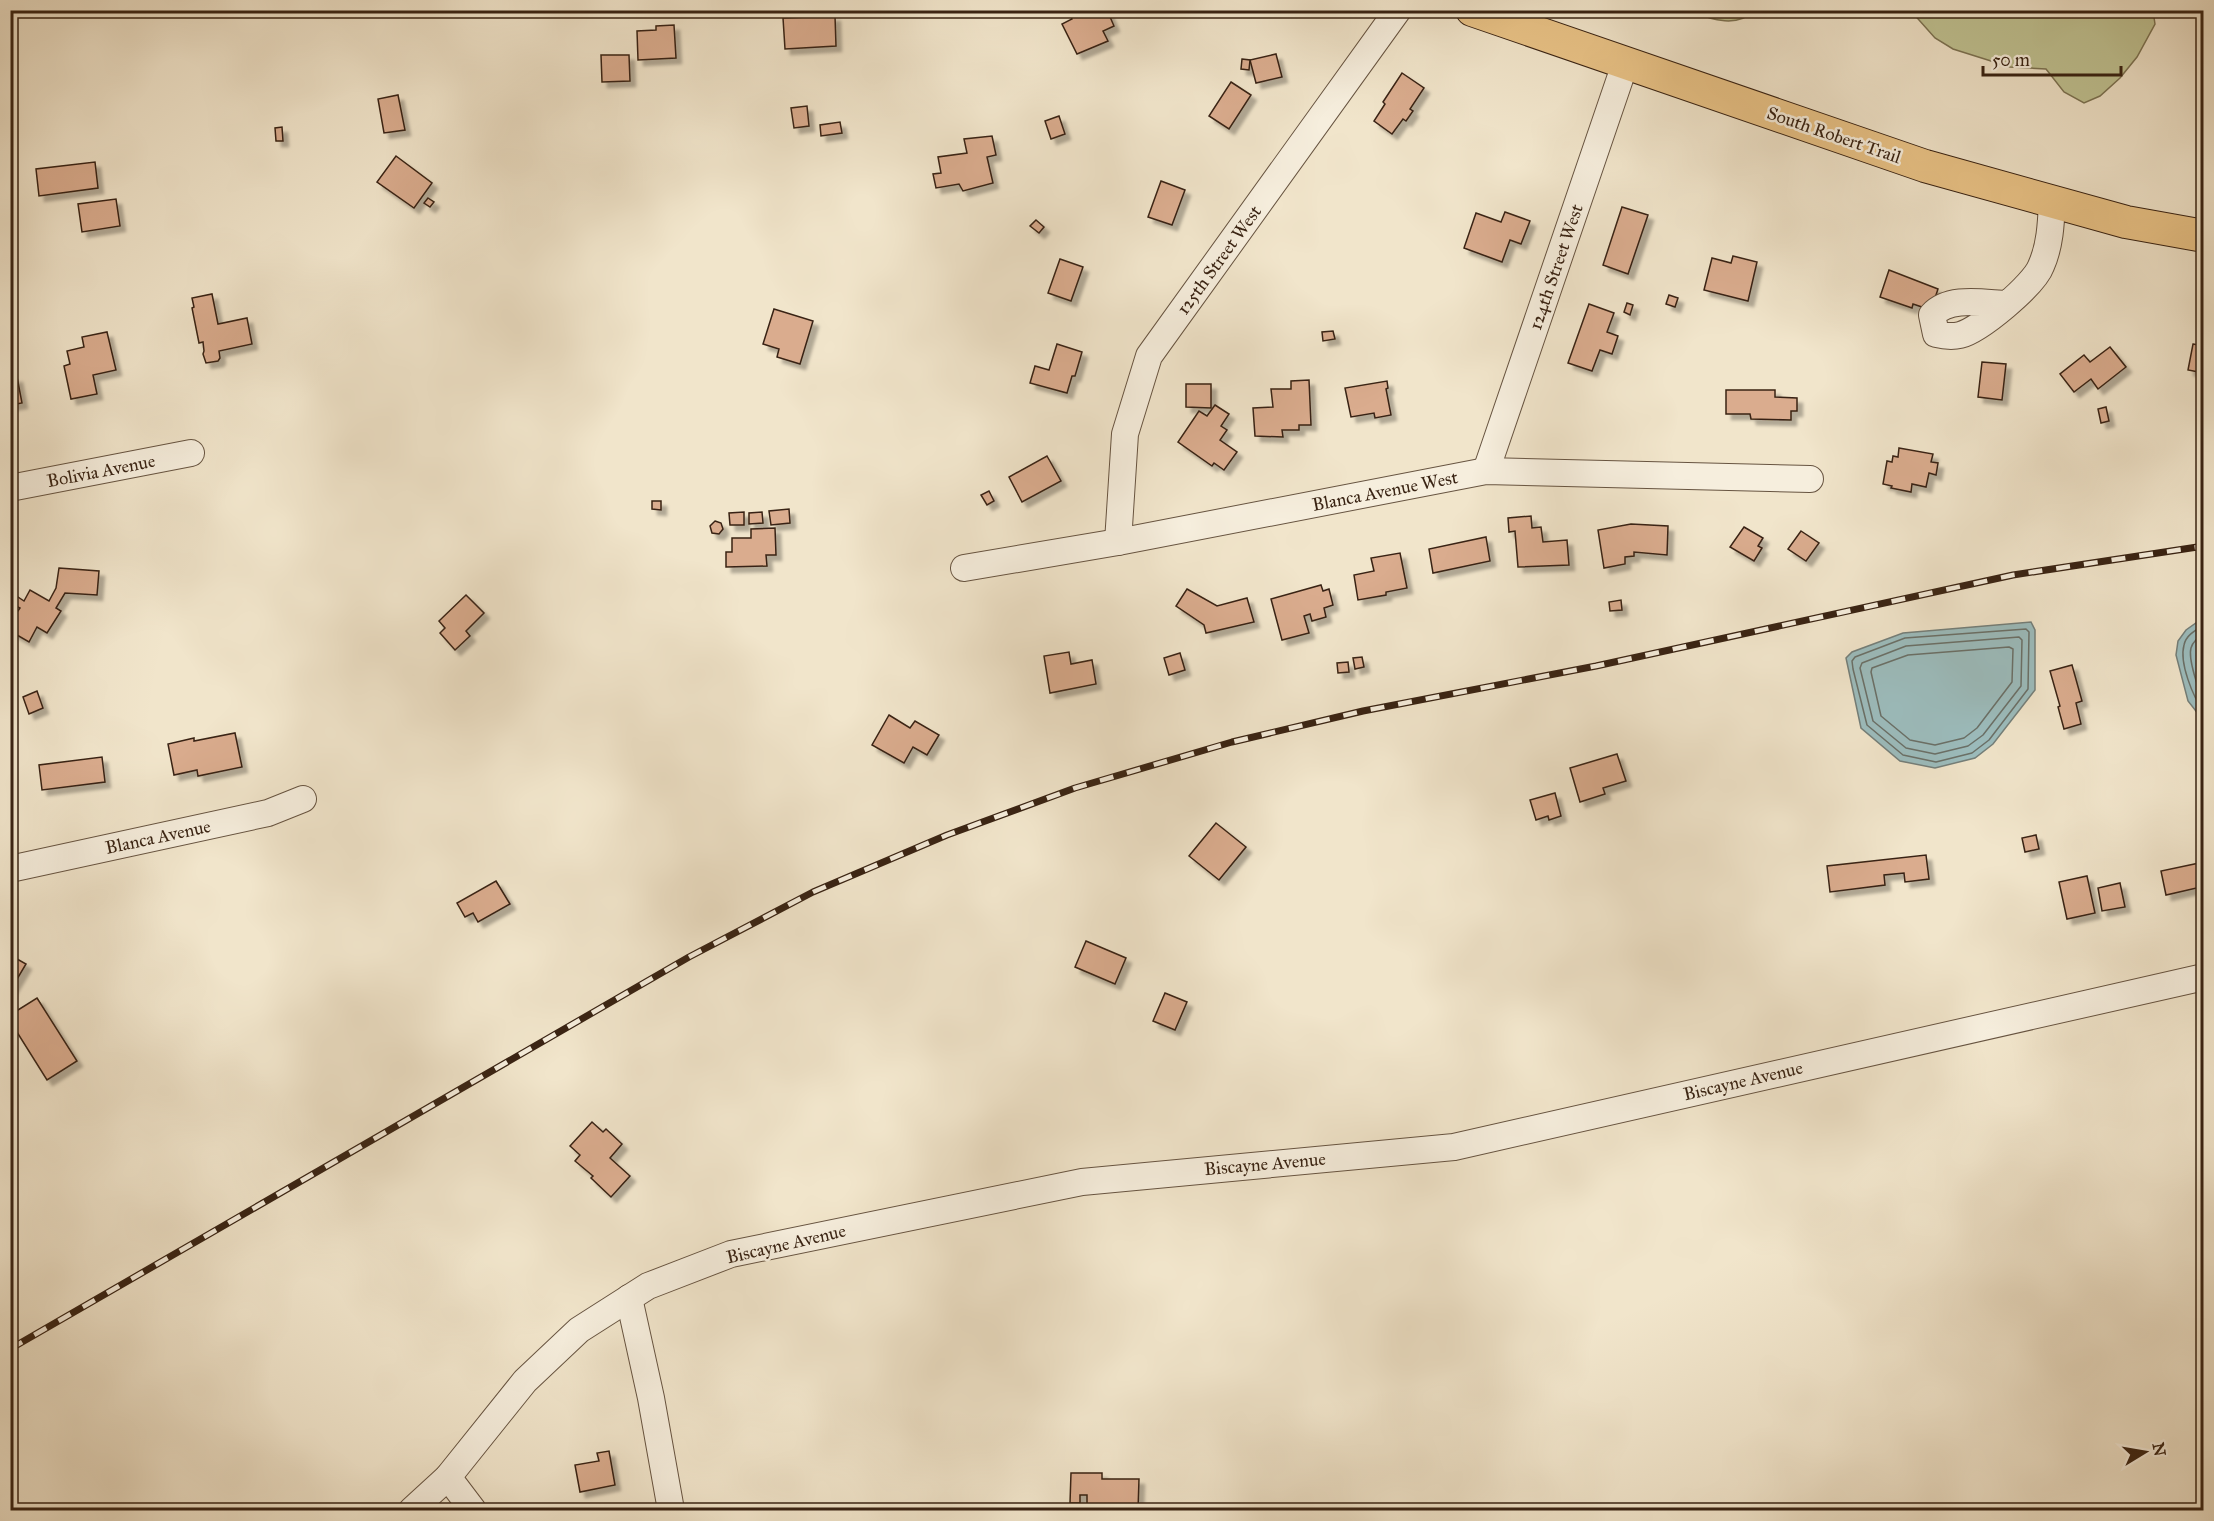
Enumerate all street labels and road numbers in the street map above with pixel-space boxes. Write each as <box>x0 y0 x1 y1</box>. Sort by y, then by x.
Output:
street label: South Robert Trail <box>1764 102 1904 168</box>
street label: 125th Street West <box>1172 200 1266 319</box>
street label: 124th Street West <box>1524 201 1588 333</box>
street label: Bolivia Avenue <box>45 450 157 492</box>
street label: Blanca Avenue West <box>1310 466 1460 516</box>
street label: Blanca Avenue <box>103 815 213 859</box>
street label: Biscayne Avenue <box>1681 1057 1805 1105</box>
street label: Biscayne Avenue <box>1203 1148 1327 1180</box>
street label: Biscayne Avenue <box>724 1220 848 1268</box>

